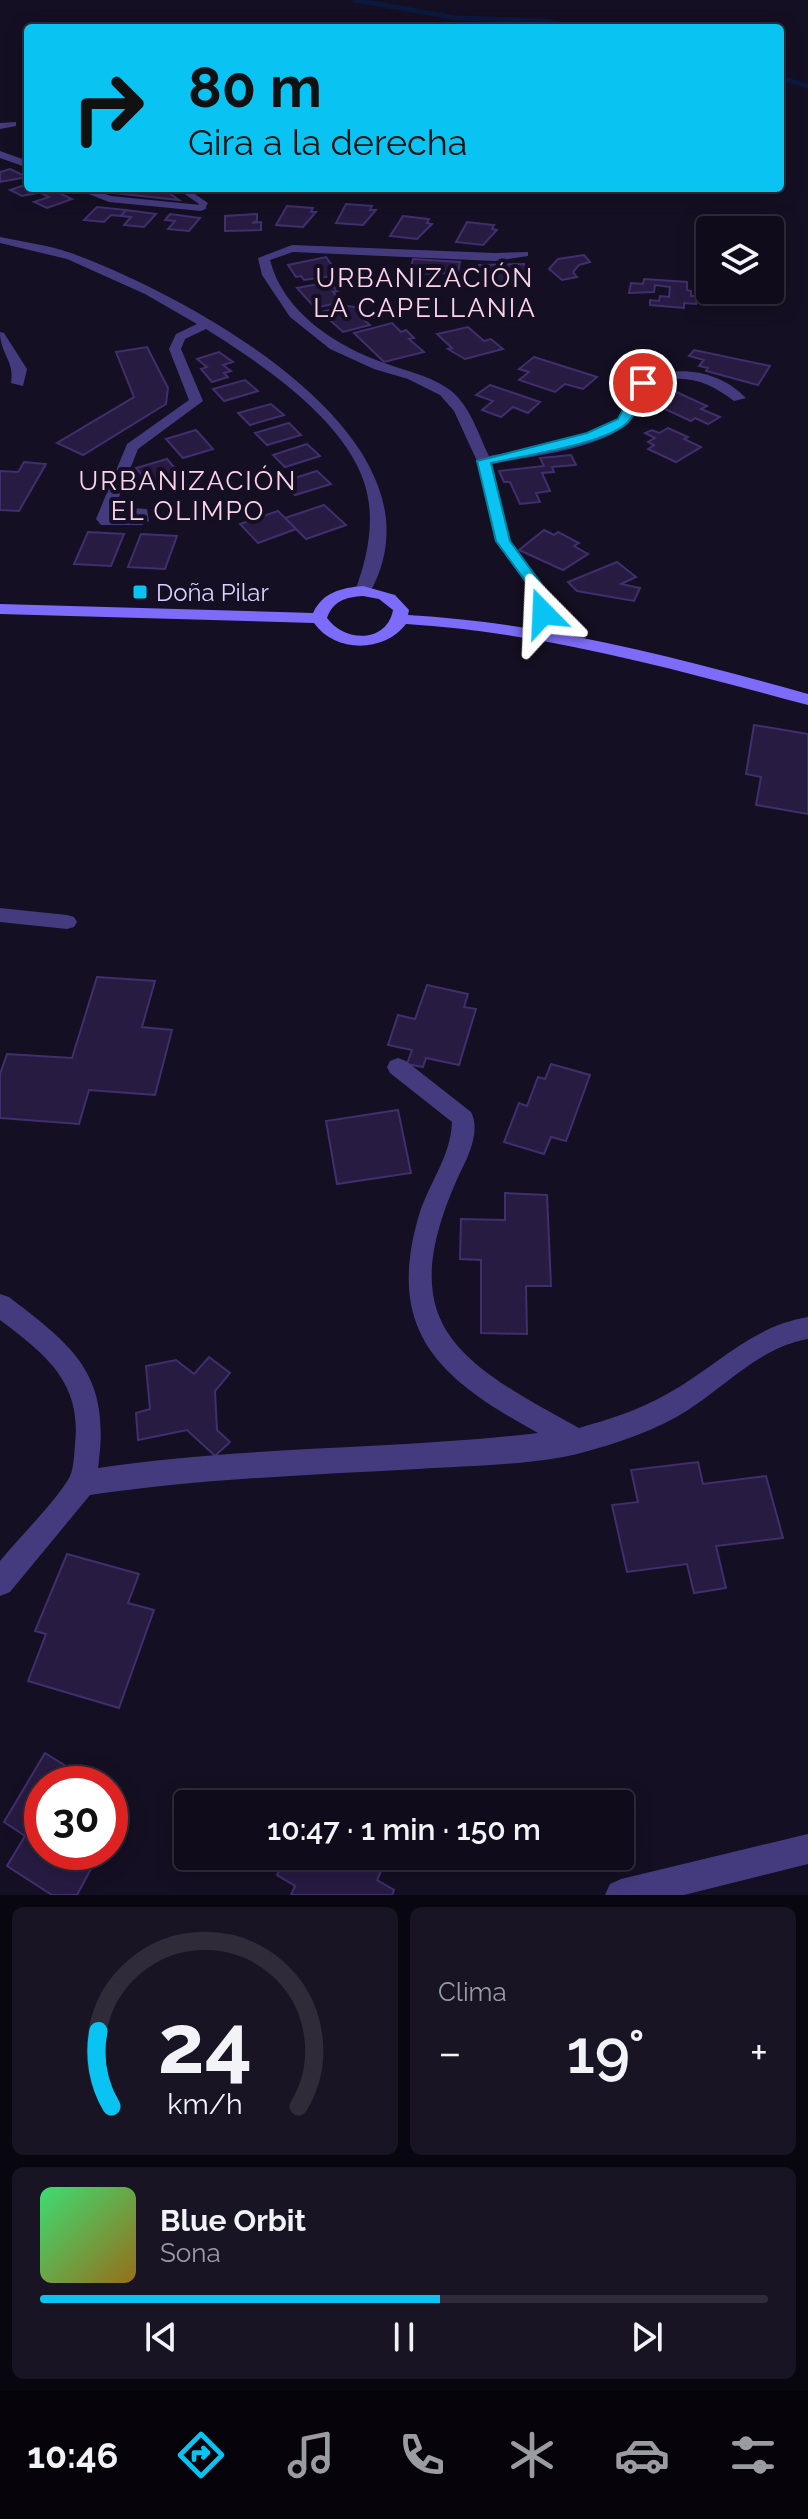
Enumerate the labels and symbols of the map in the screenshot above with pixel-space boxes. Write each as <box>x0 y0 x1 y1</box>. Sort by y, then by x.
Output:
district label: URBANIZACIÓN LA CAPELLANIA <box>313 262 537 323</box>
pin <box>609 349 677 417</box>
district label: URBANIZACIÓN EL OLIMPO <box>79 465 297 526</box>
position arrow <box>501 571 585 655</box>
place label: Doña Pilar <box>156 578 269 607</box>
marker: Doña Pilar <box>131 583 149 601</box>
speed limit sign: 30 <box>24 1766 128 1870</box>

